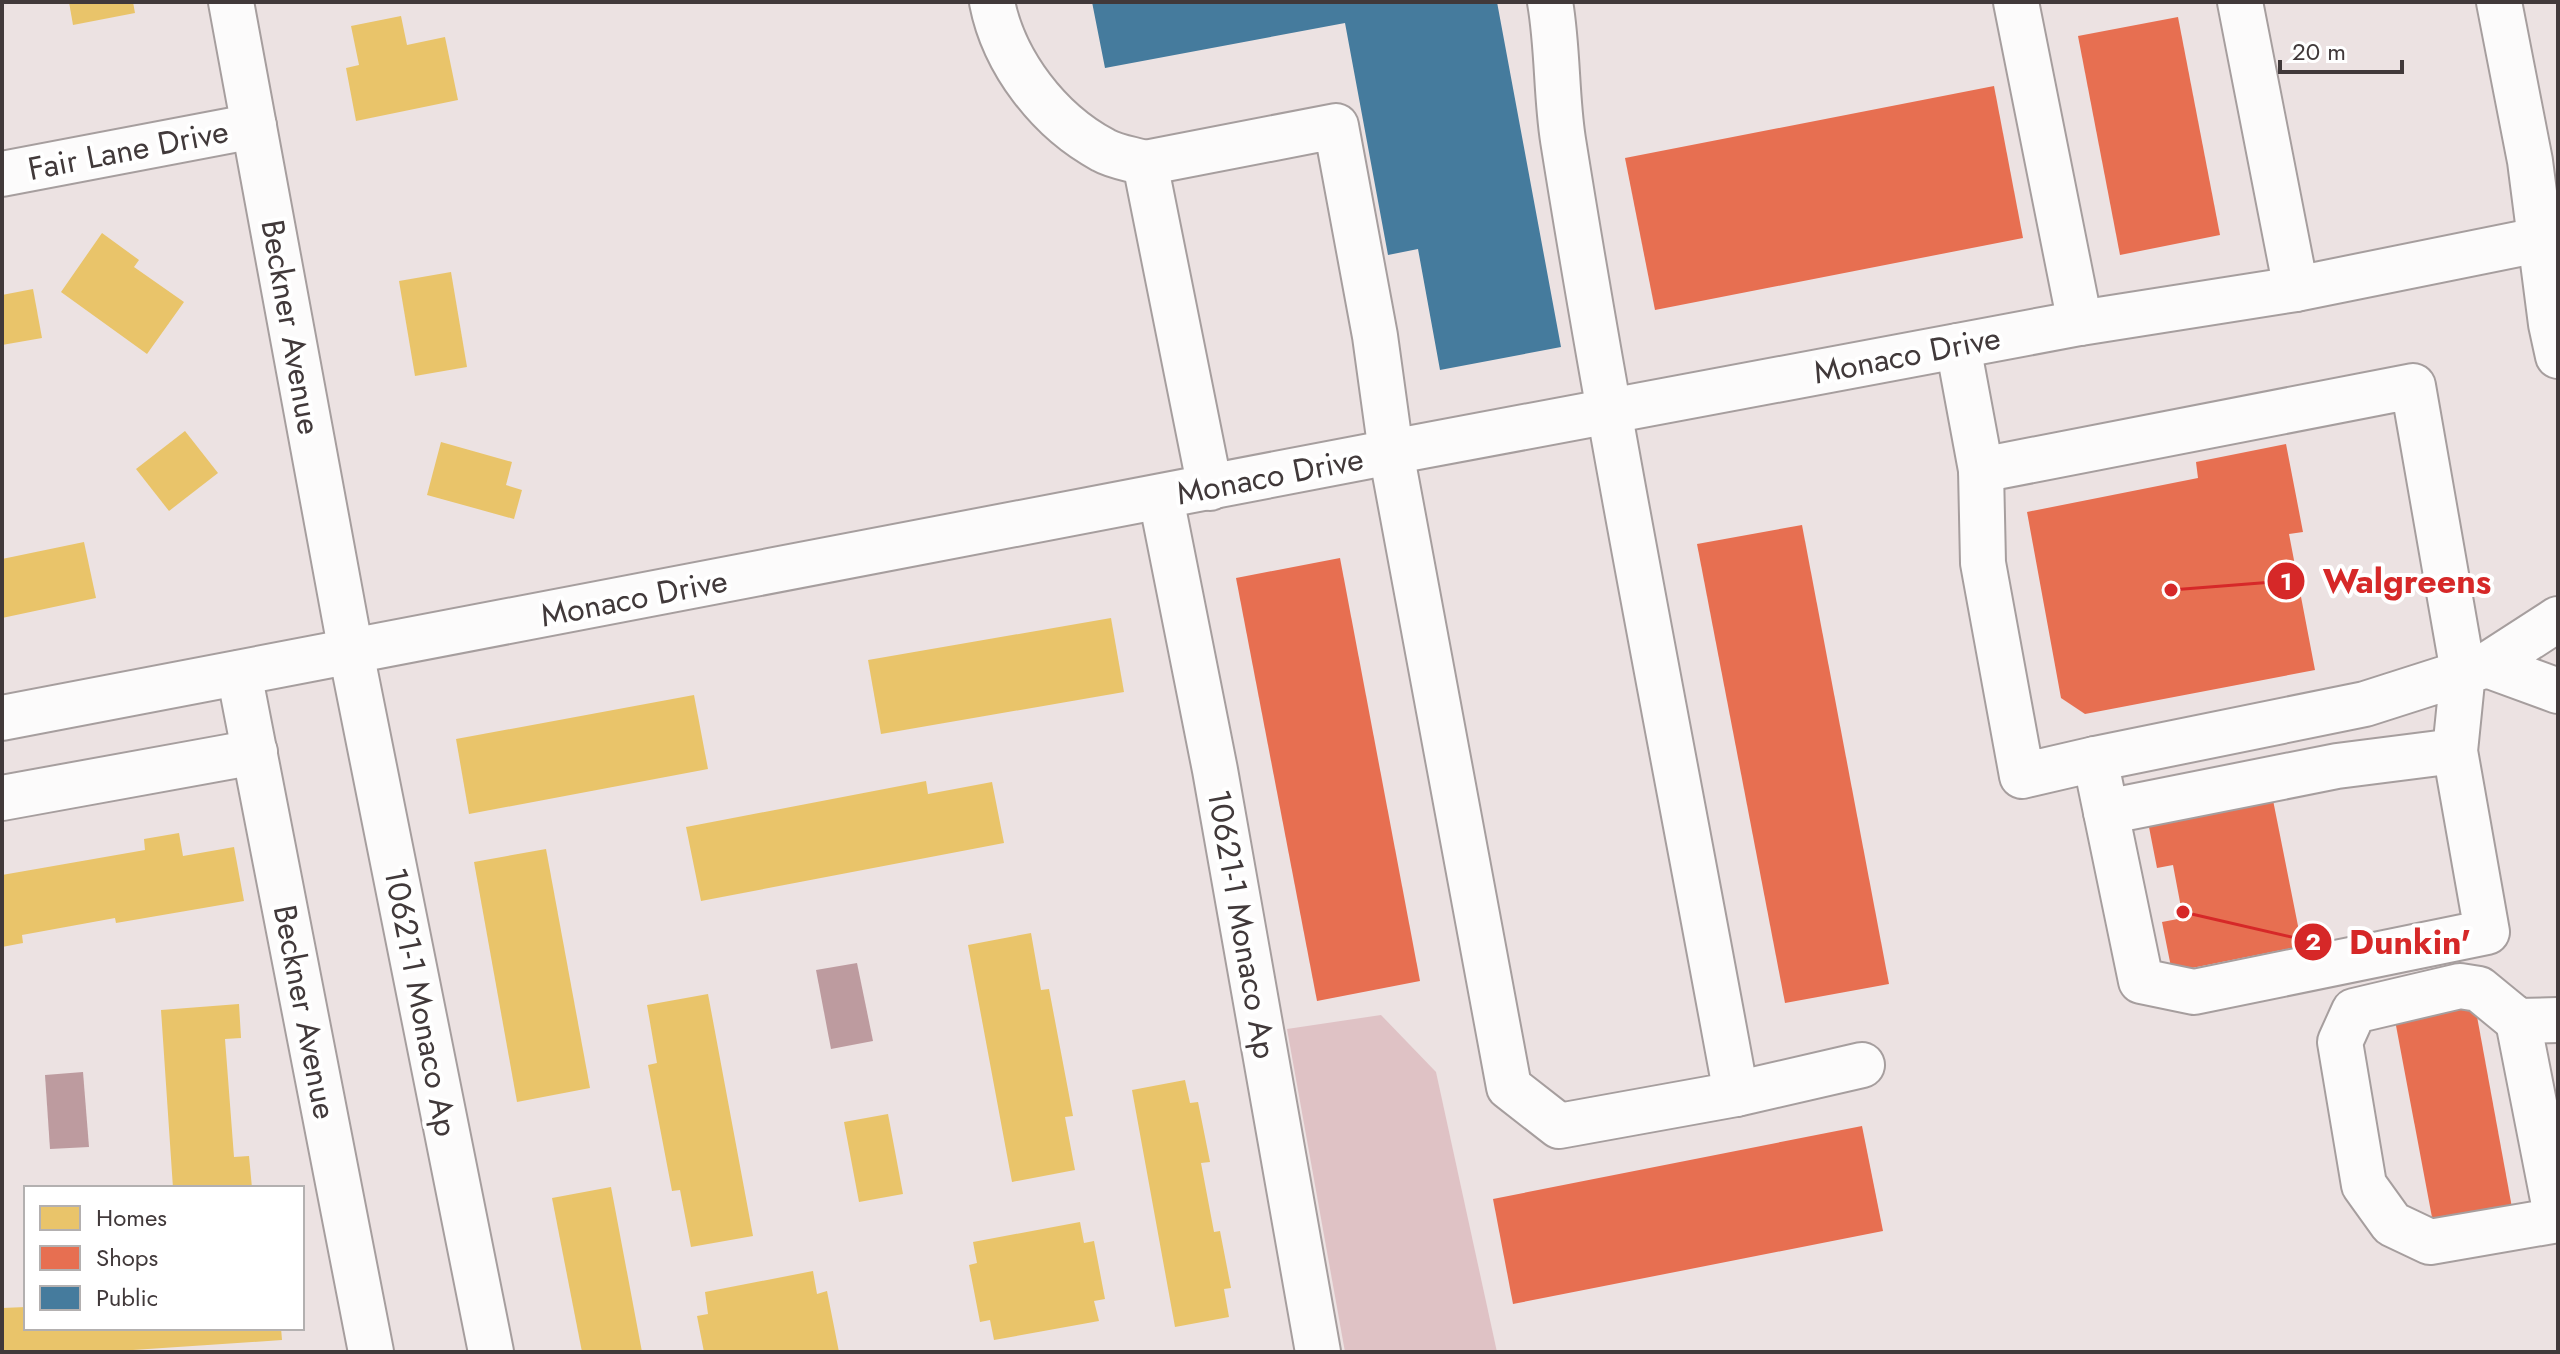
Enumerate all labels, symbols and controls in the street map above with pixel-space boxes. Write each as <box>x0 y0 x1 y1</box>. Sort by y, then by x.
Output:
scale bar <box>2280 24 2402 74</box>
text: 20 m <box>2292 34 2346 69</box>
street label: Fair Lane Drive <box>24 108 232 192</box>
street label: Beckner Avenue <box>249 216 333 438</box>
street label: Monaco Drive <box>1810 314 2004 396</box>
street label: Monaco Drive <box>1173 435 1367 517</box>
callout: Walgreens <box>2266 552 2507 610</box>
street label: Monaco Drive <box>537 557 731 639</box>
text: Walgreens <box>2323 557 2491 606</box>
text: 1 <box>2280 564 2292 599</box>
street label: 10621-1 Monaco Ap <box>1196 786 1288 1062</box>
street label: 10621-1 Monaco Ap <box>372 864 470 1140</box>
street label: Beckner Avenue <box>262 901 348 1123</box>
callout: Dunkin' <box>2293 913 2487 971</box>
text: Dunkin' <box>2349 918 2471 967</box>
text: 2 <box>2305 924 2321 959</box>
legend <box>24 1186 304 1330</box>
text: Homes <box>96 1200 167 1235</box>
text: Shops <box>96 1240 158 1275</box>
text: Public <box>96 1280 158 1315</box>

